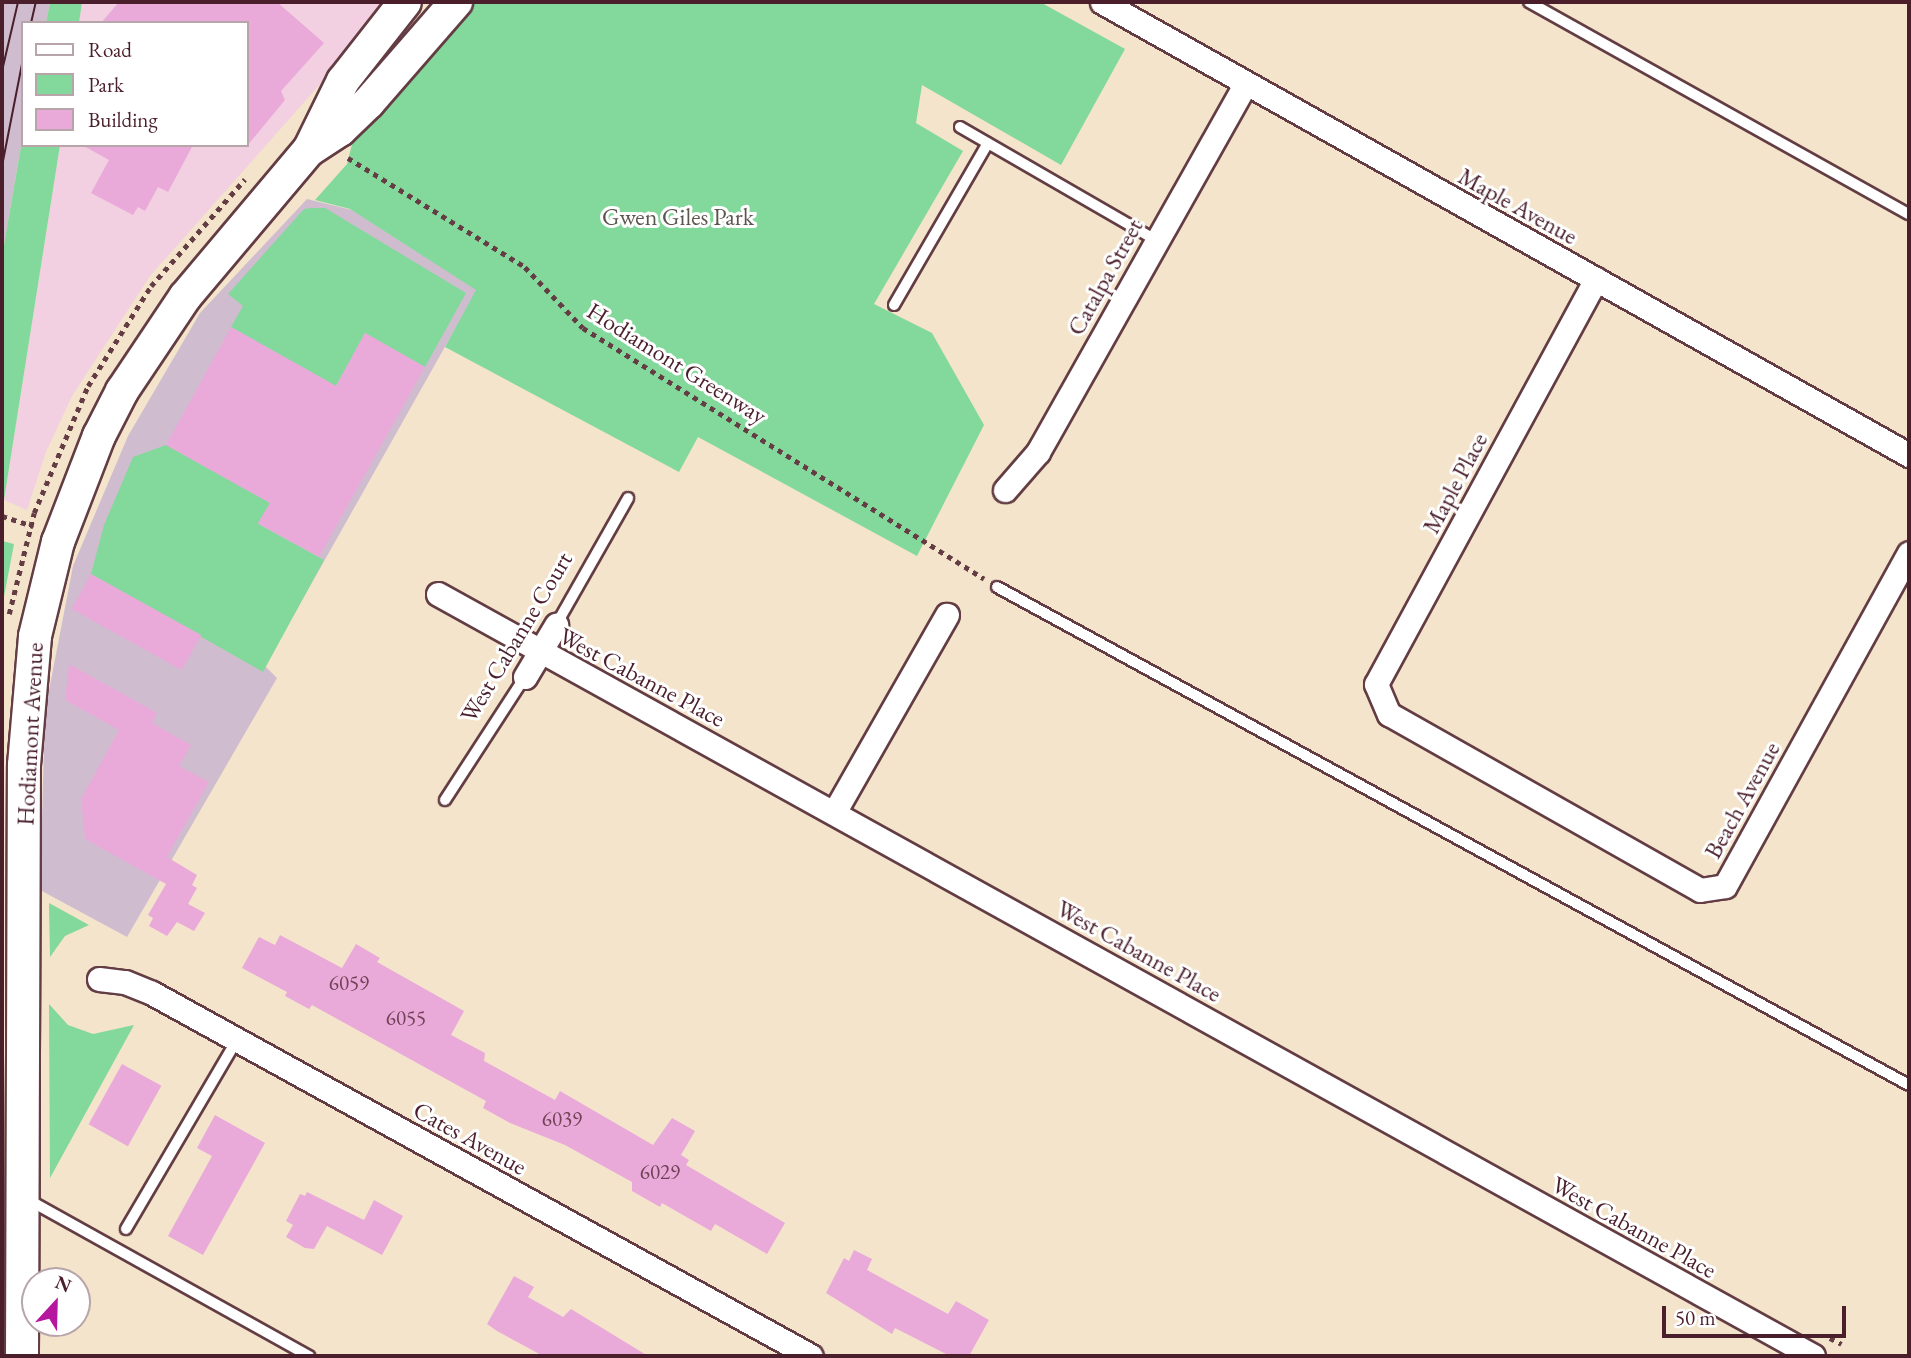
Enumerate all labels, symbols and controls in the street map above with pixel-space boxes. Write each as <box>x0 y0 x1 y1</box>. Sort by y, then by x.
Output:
legend <box>21 21 248 147</box>
text: Road <box>88 36 132 63</box>
text: Park <box>88 71 124 98</box>
text: Building <box>88 106 158 133</box>
street label: Maple Avenue <box>1453 162 1583 250</box>
park label: Gwen Giles Park <box>602 203 754 231</box>
street label: Catalpa Street <box>1061 214 1149 340</box>
street label: Hodiamont Greenway <box>582 296 772 430</box>
street label: Maple Place <box>1416 428 1494 538</box>
street label: West Cabanne Court <box>454 547 578 727</box>
street label: West Cabanne Place <box>554 621 730 733</box>
street label: Hodiamont Avenue <box>11 642 49 826</box>
street label: Beach Avenue <box>1698 737 1786 863</box>
street label: West Cabanne Place <box>1052 894 1226 1008</box>
house number: 6059 <box>329 970 369 996</box>
house number: 6055 <box>386 1005 426 1031</box>
street label: Cates Avenue <box>408 1095 532 1181</box>
house number: 6039 <box>542 1106 582 1132</box>
house number: 6029 <box>640 1159 680 1185</box>
street label: West Cabanne Place <box>1547 1170 1721 1284</box>
north arrow <box>21 1267 91 1337</box>
text: N <box>51 1269 75 1298</box>
scale bar <box>1666 1292 1850 1336</box>
text: 50 m <box>1675 1304 1716 1331</box>

